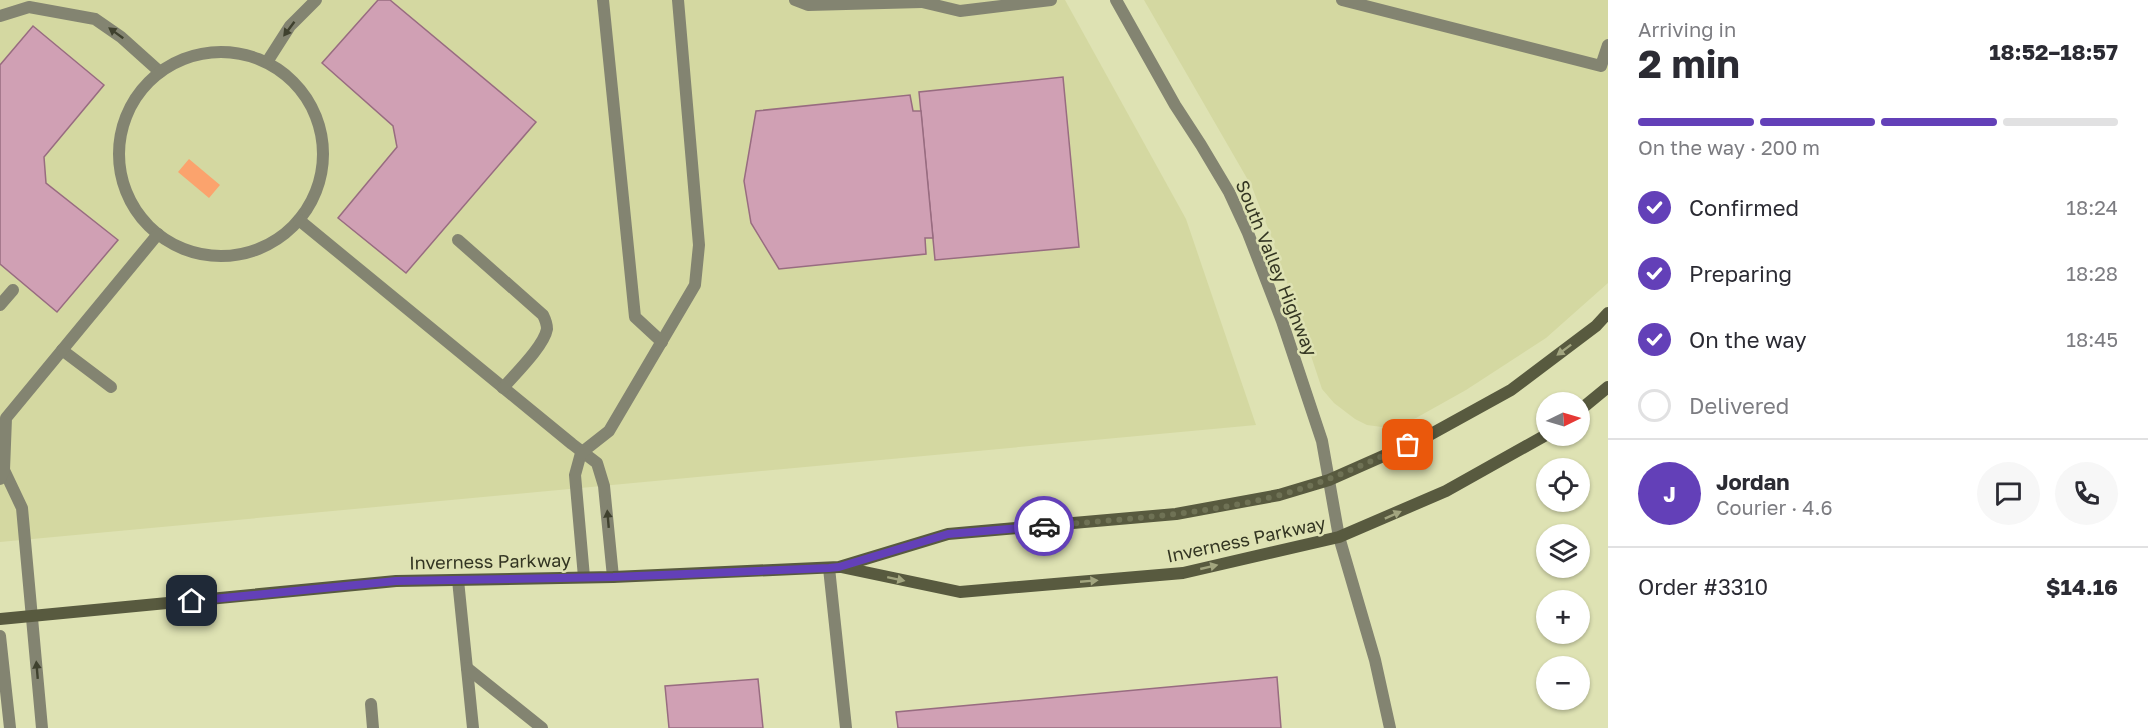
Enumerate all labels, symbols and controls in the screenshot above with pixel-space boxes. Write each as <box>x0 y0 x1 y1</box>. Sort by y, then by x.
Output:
text: Arriving in <box>1638 17 1736 41</box>
one-way arrow <box>284 22 296 37</box>
one-way arrow <box>108 28 123 40</box>
text: 18:52–18:57 <box>1989 38 2118 65</box>
text: 2 min <box>1638 40 1740 87</box>
text: On the way · 200 m <box>1638 135 1820 159</box>
street label: South Valley Highway <box>1232 177 1322 359</box>
icon: check <box>1638 191 1671 224</box>
text: Confirmed <box>1689 194 1799 221</box>
text: 18:24 <box>2066 195 2118 219</box>
icon: check <box>1638 257 1671 290</box>
text: Preparing <box>1689 260 1792 287</box>
text: 18:28 <box>2066 261 2118 285</box>
icon: check <box>1638 323 1671 356</box>
text: On the way <box>1689 326 1807 353</box>
text: 18:45 <box>2066 327 2118 351</box>
one-way arrow <box>1556 344 1571 356</box>
north arrow <box>1536 392 1590 446</box>
map controls <box>1536 392 1590 710</box>
text: Delivered <box>1689 392 1789 419</box>
pin <box>1382 419 1433 470</box>
icon: bag <box>1391 428 1424 461</box>
button: locate <box>1536 458 1590 512</box>
button: chat <box>1977 462 2040 525</box>
button: phone <box>2055 462 2118 525</box>
text: Jordan <box>1716 468 1790 495</box>
text: J <box>1663 480 1676 507</box>
text: Courier · 4.6 <box>1716 495 1833 519</box>
courier <box>1014 496 1074 556</box>
one-way arrow <box>603 509 613 528</box>
icon: car <box>1028 510 1061 543</box>
one-way arrow <box>1384 510 1402 519</box>
street label: Inverness Parkway <box>1165 511 1327 567</box>
button: layers <box>1536 524 1590 578</box>
street label: Inverness Parkway <box>409 549 571 573</box>
one-way arrow <box>1200 562 1219 571</box>
text: Order #3310 <box>1638 573 1768 600</box>
text: $14.16 <box>2046 573 2118 600</box>
pin <box>166 575 217 626</box>
one-way arrow <box>887 575 906 584</box>
one-way arrow <box>1080 576 1099 586</box>
icon: home <box>175 584 208 617</box>
button: + <box>1536 590 1590 644</box>
button: − <box>1536 656 1590 710</box>
one-way arrow <box>32 660 42 679</box>

